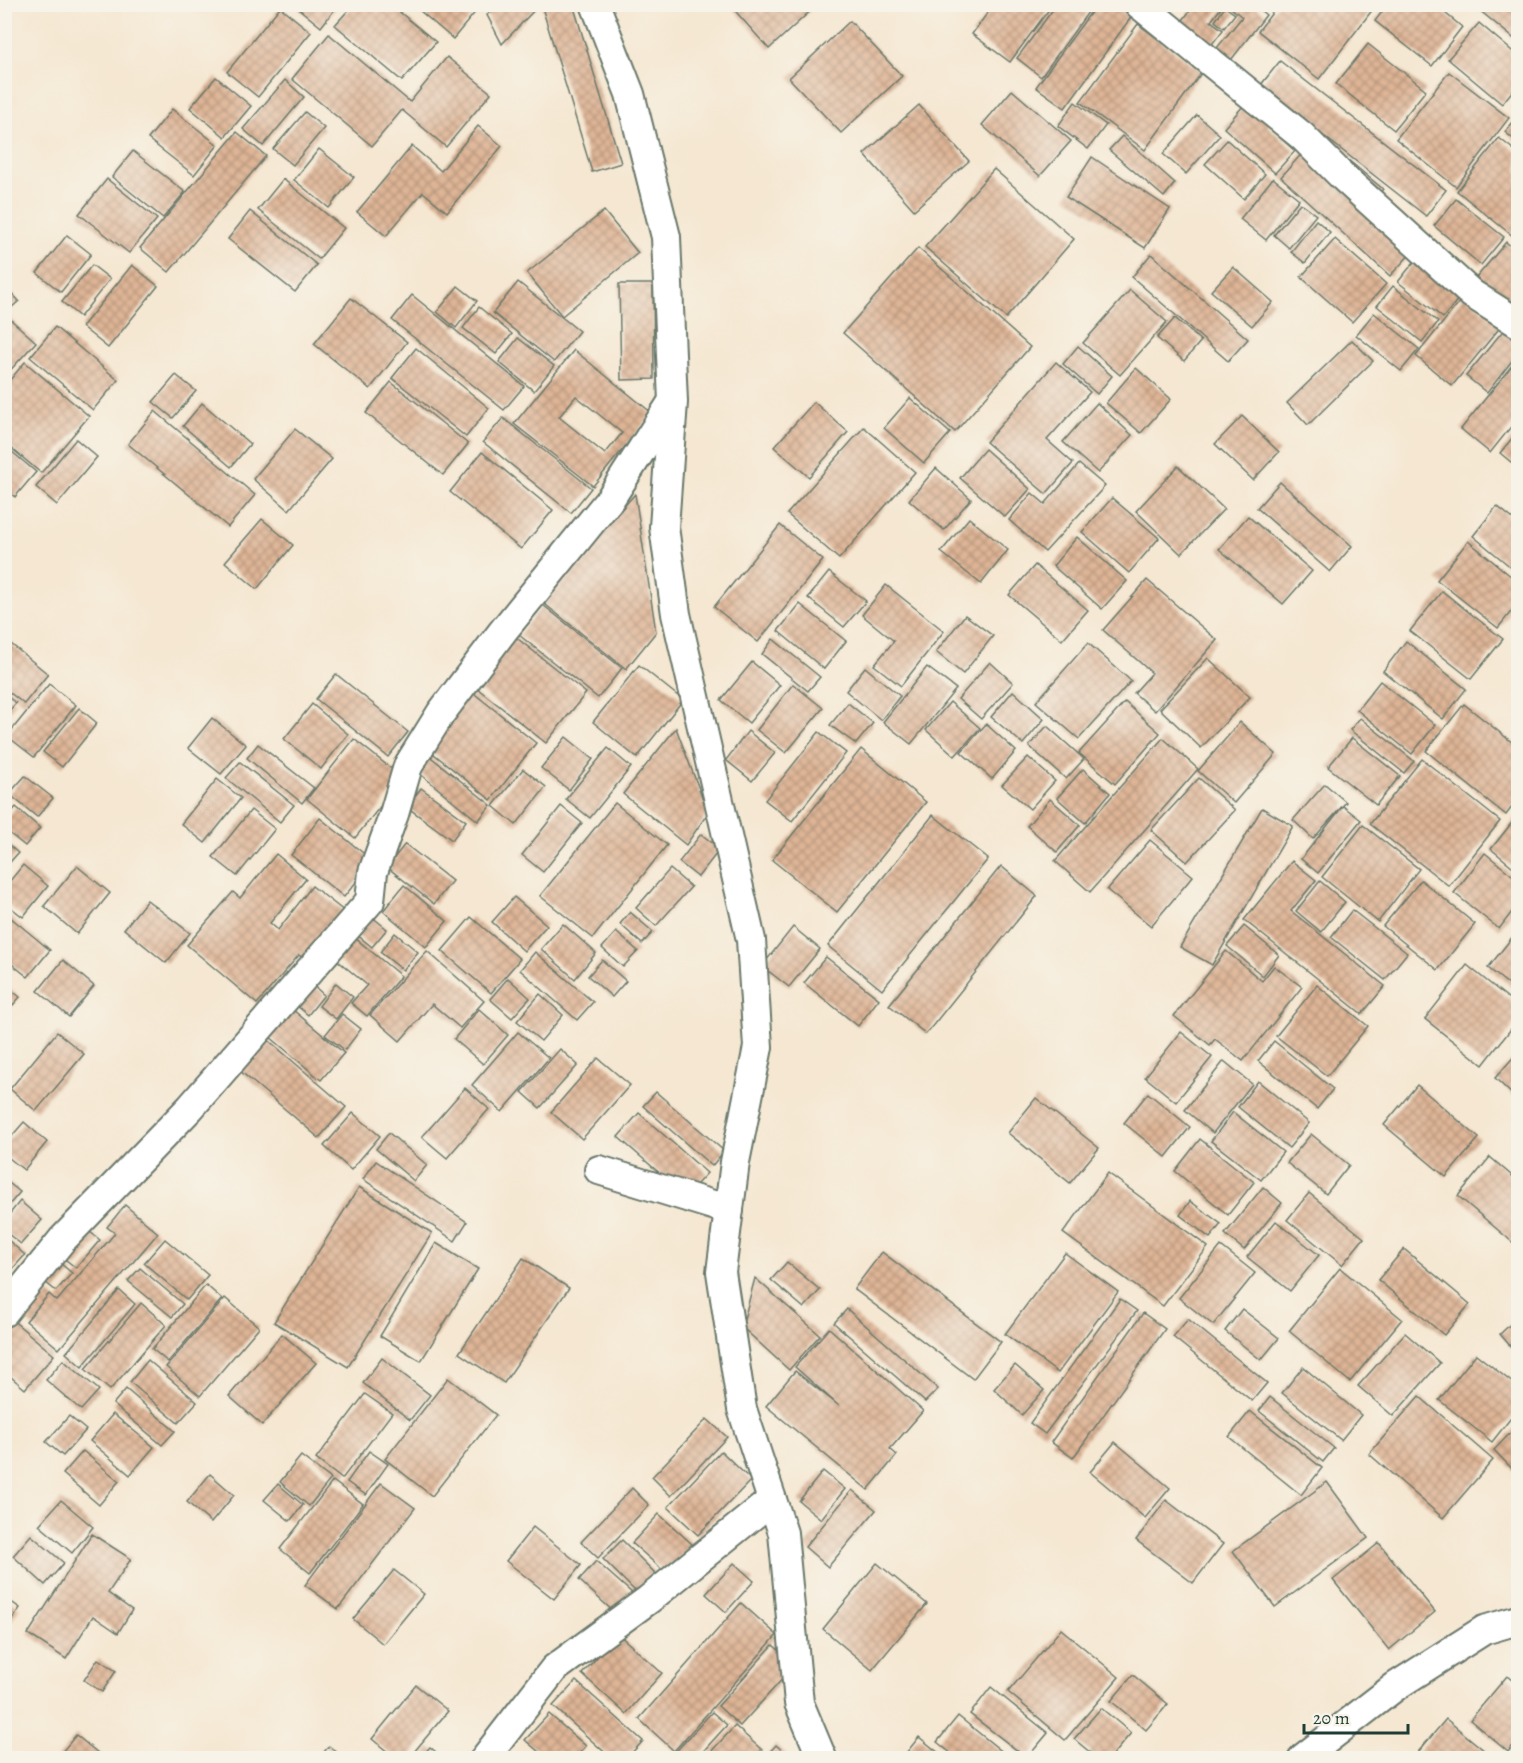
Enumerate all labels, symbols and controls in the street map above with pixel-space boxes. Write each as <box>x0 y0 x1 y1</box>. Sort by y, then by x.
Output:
scale bar <box>1304 1697 1408 1735</box>
text: 20 m <box>1313 1706 1350 1730</box>

